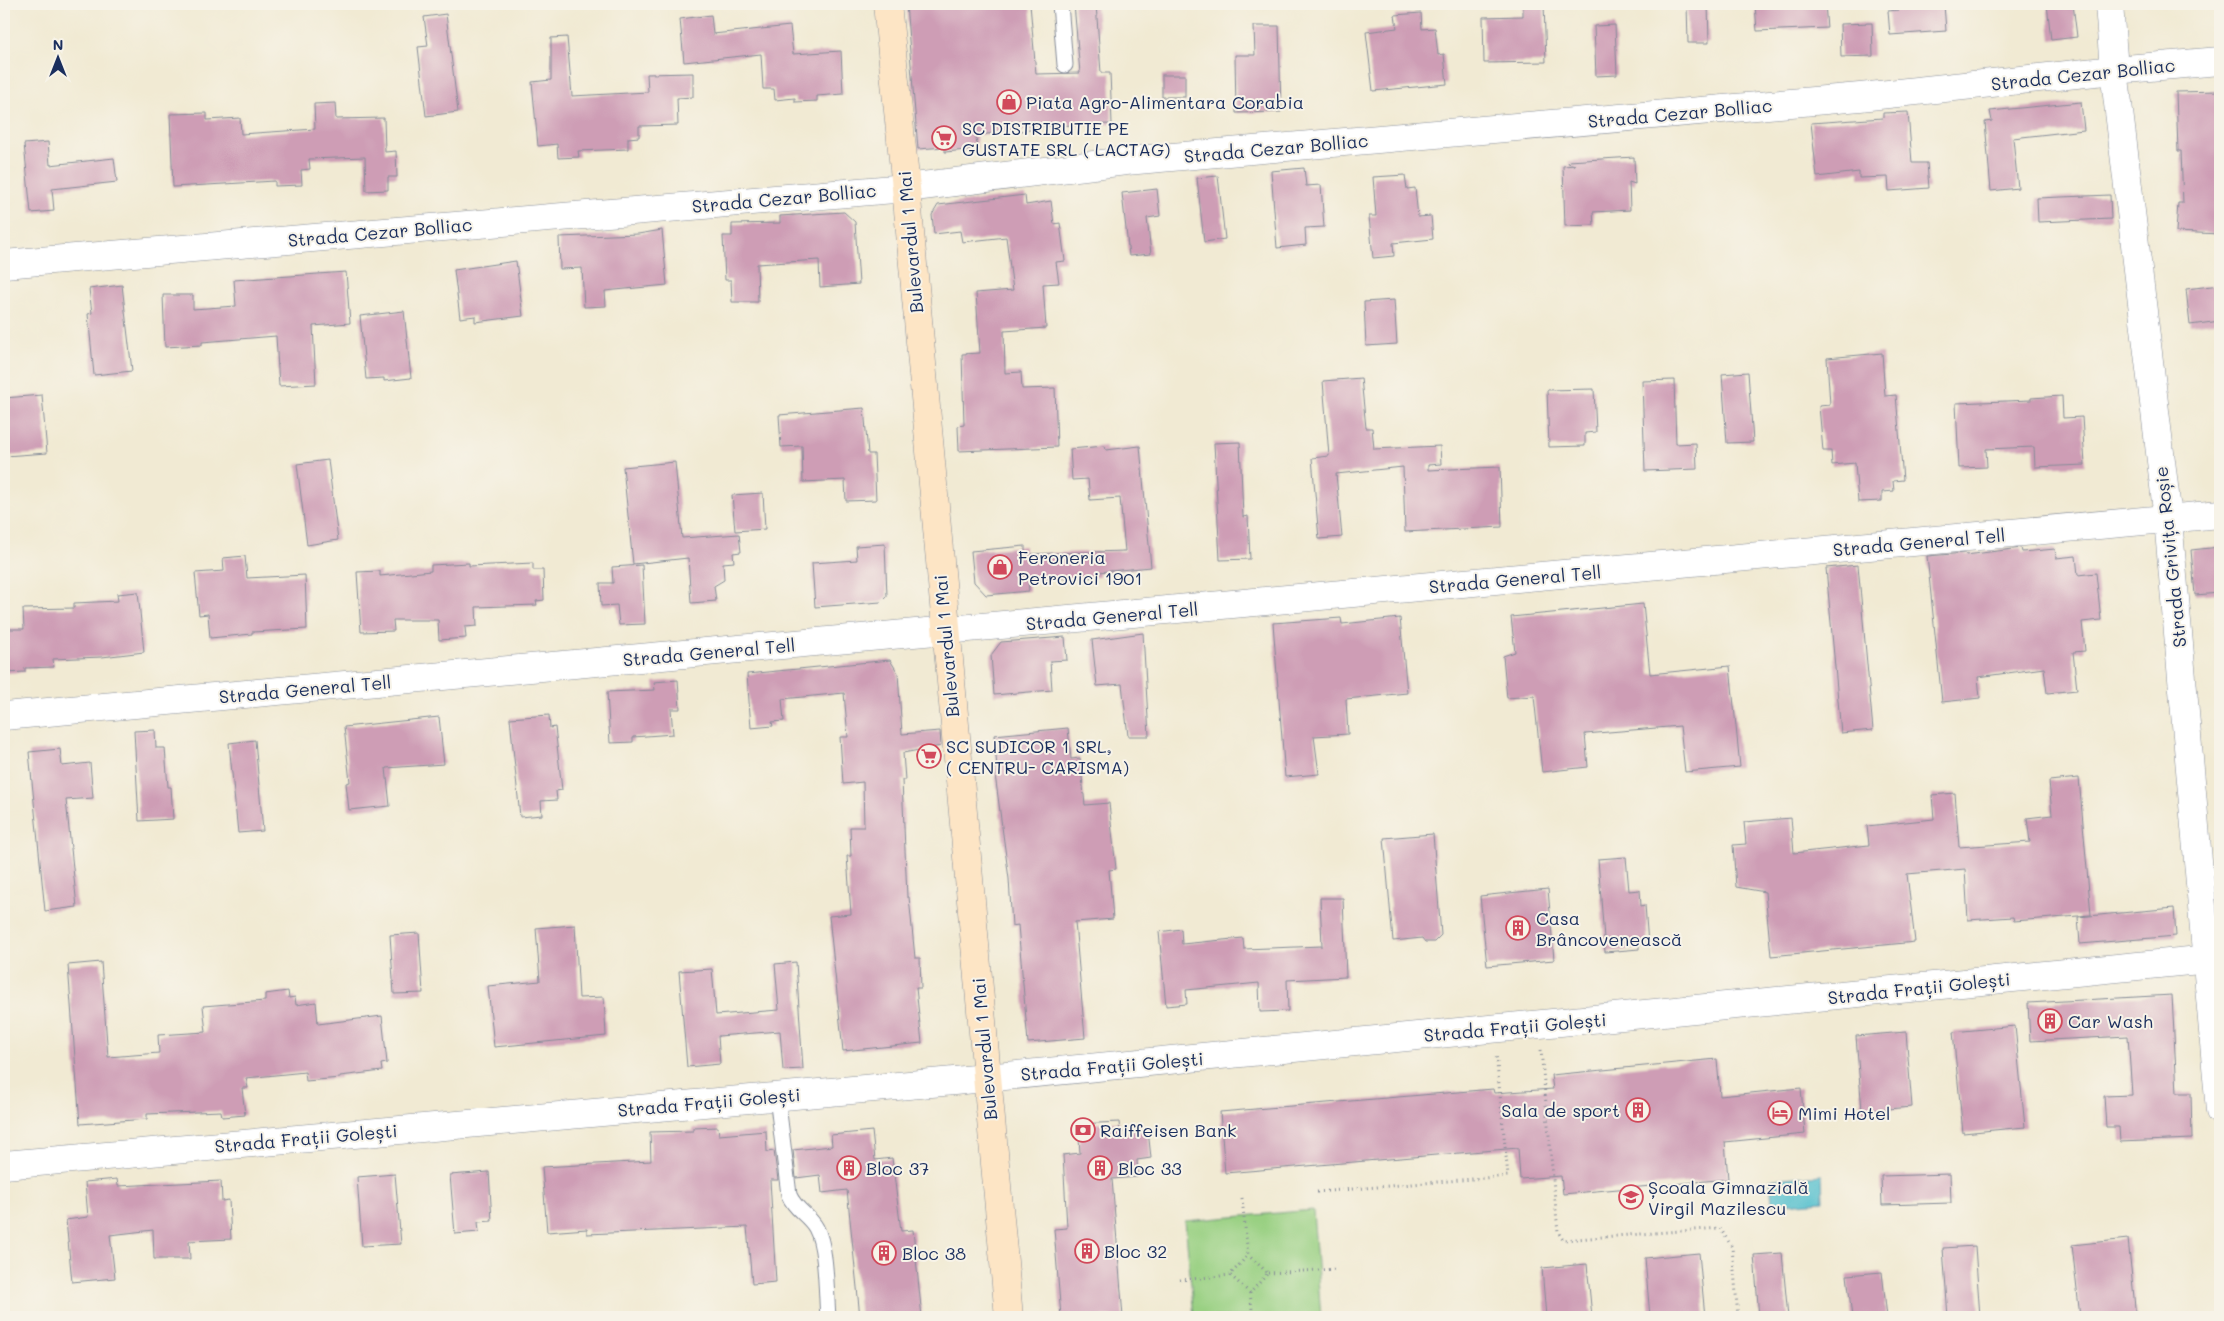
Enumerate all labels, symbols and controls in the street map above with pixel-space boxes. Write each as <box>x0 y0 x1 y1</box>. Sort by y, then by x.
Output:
north arrow <box>32 32 82 82</box>
text: N <box>53 35 63 54</box>
street label: Strada Cezar Bolliac <box>1990 52 2176 96</box>
shop icon: Piata Agro-Alimentara Corabia <box>996 89 1022 115</box>
place label: Piata Agro-Alimentara Corabia <box>1026 90 1304 114</box>
street label: Strada Cezar Bolliac <box>1587 93 1773 133</box>
place label: SC DISTRIBUTIE PE GUSTATE SRL ( LACTAG) <box>962 116 1170 161</box>
supermarket icon: SC DISTRIBUTIE PE GUSTATE SRL ( LACTAG) <box>931 125 957 151</box>
street label: Strada Cezar Bolliac <box>1183 128 1369 168</box>
street label: Bulevardul 1 Mai <box>892 170 928 314</box>
street label: Strada Cezar Bolliac <box>691 178 877 218</box>
street label: Strada Cezar Bolliac <box>287 212 473 252</box>
street label: Strada Grivița Roșie <box>2149 465 2191 649</box>
street label: Strada General Tell <box>1832 523 2006 561</box>
place label: Feroneria Petrovici 1901 <box>1018 545 1143 590</box>
shop icon: Feroneria Petrovici 1901 <box>987 554 1013 580</box>
street label: Strada General Tell <box>1428 560 1602 598</box>
street label: Bulevardul 1 Mai <box>928 574 964 718</box>
street label: Strada General Tell <box>1025 597 1199 635</box>
street label: Strada General Tell <box>622 633 796 671</box>
street label: Strada General Tell <box>218 670 392 708</box>
place label: SC SUDICOR 1 SRL, ( CENTRU- CARISMA) <box>946 734 1129 779</box>
supermarket icon: SC SUDICOR 1 SRL, ( CENTRU- CARISMA) <box>916 743 942 769</box>
place label: Casa Brâncovenească <box>1536 906 1682 951</box>
building icon: Casa Brâncovenească <box>1505 915 1531 941</box>
street label: Strada Frații Golești <box>1826 966 2012 1010</box>
street label: Bulevardul 1 Mai <box>966 977 1002 1121</box>
street label: Strada Frații Golești <box>1423 1007 1607 1047</box>
building icon: Car Wash <box>2037 1008 2063 1034</box>
place label: Car Wash <box>2068 1009 2153 1033</box>
street label: Strada Frații Golești <box>1020 1046 1204 1086</box>
street label: Strada Frații Golești <box>617 1082 801 1122</box>
building icon: Sala de sport <box>1625 1097 1651 1123</box>
place label: Sala de sport <box>1501 1098 1620 1122</box>
hotel icon: Mimi Hotel <box>1767 1100 1793 1126</box>
place label: Mimi Hotel <box>1798 1101 1891 1125</box>
bank icon: Raiffeisen Bank <box>1070 1117 1096 1143</box>
street label: Strada Frații Golești <box>214 1118 398 1158</box>
place label: Raiffeisen Bank <box>1100 1118 1236 1142</box>
building icon: Bloc 37 <box>836 1155 862 1181</box>
building icon: Bloc 33 <box>1087 1155 1113 1181</box>
place label: Bloc 37 <box>866 1156 929 1180</box>
place label: Bloc 33 <box>1118 1156 1182 1180</box>
place label: Școala Gimnazială Virgil Mazilescu <box>1648 1175 1809 1220</box>
school or university icon: Școala Gimnazială Virgil Mazilescu <box>1618 1184 1644 1210</box>
building icon: Bloc 32 <box>1074 1238 1100 1264</box>
place label: Bloc 32 <box>1104 1239 1167 1263</box>
building icon: Bloc 38 <box>871 1240 897 1266</box>
place label: Bloc 38 <box>902 1241 966 1265</box>

